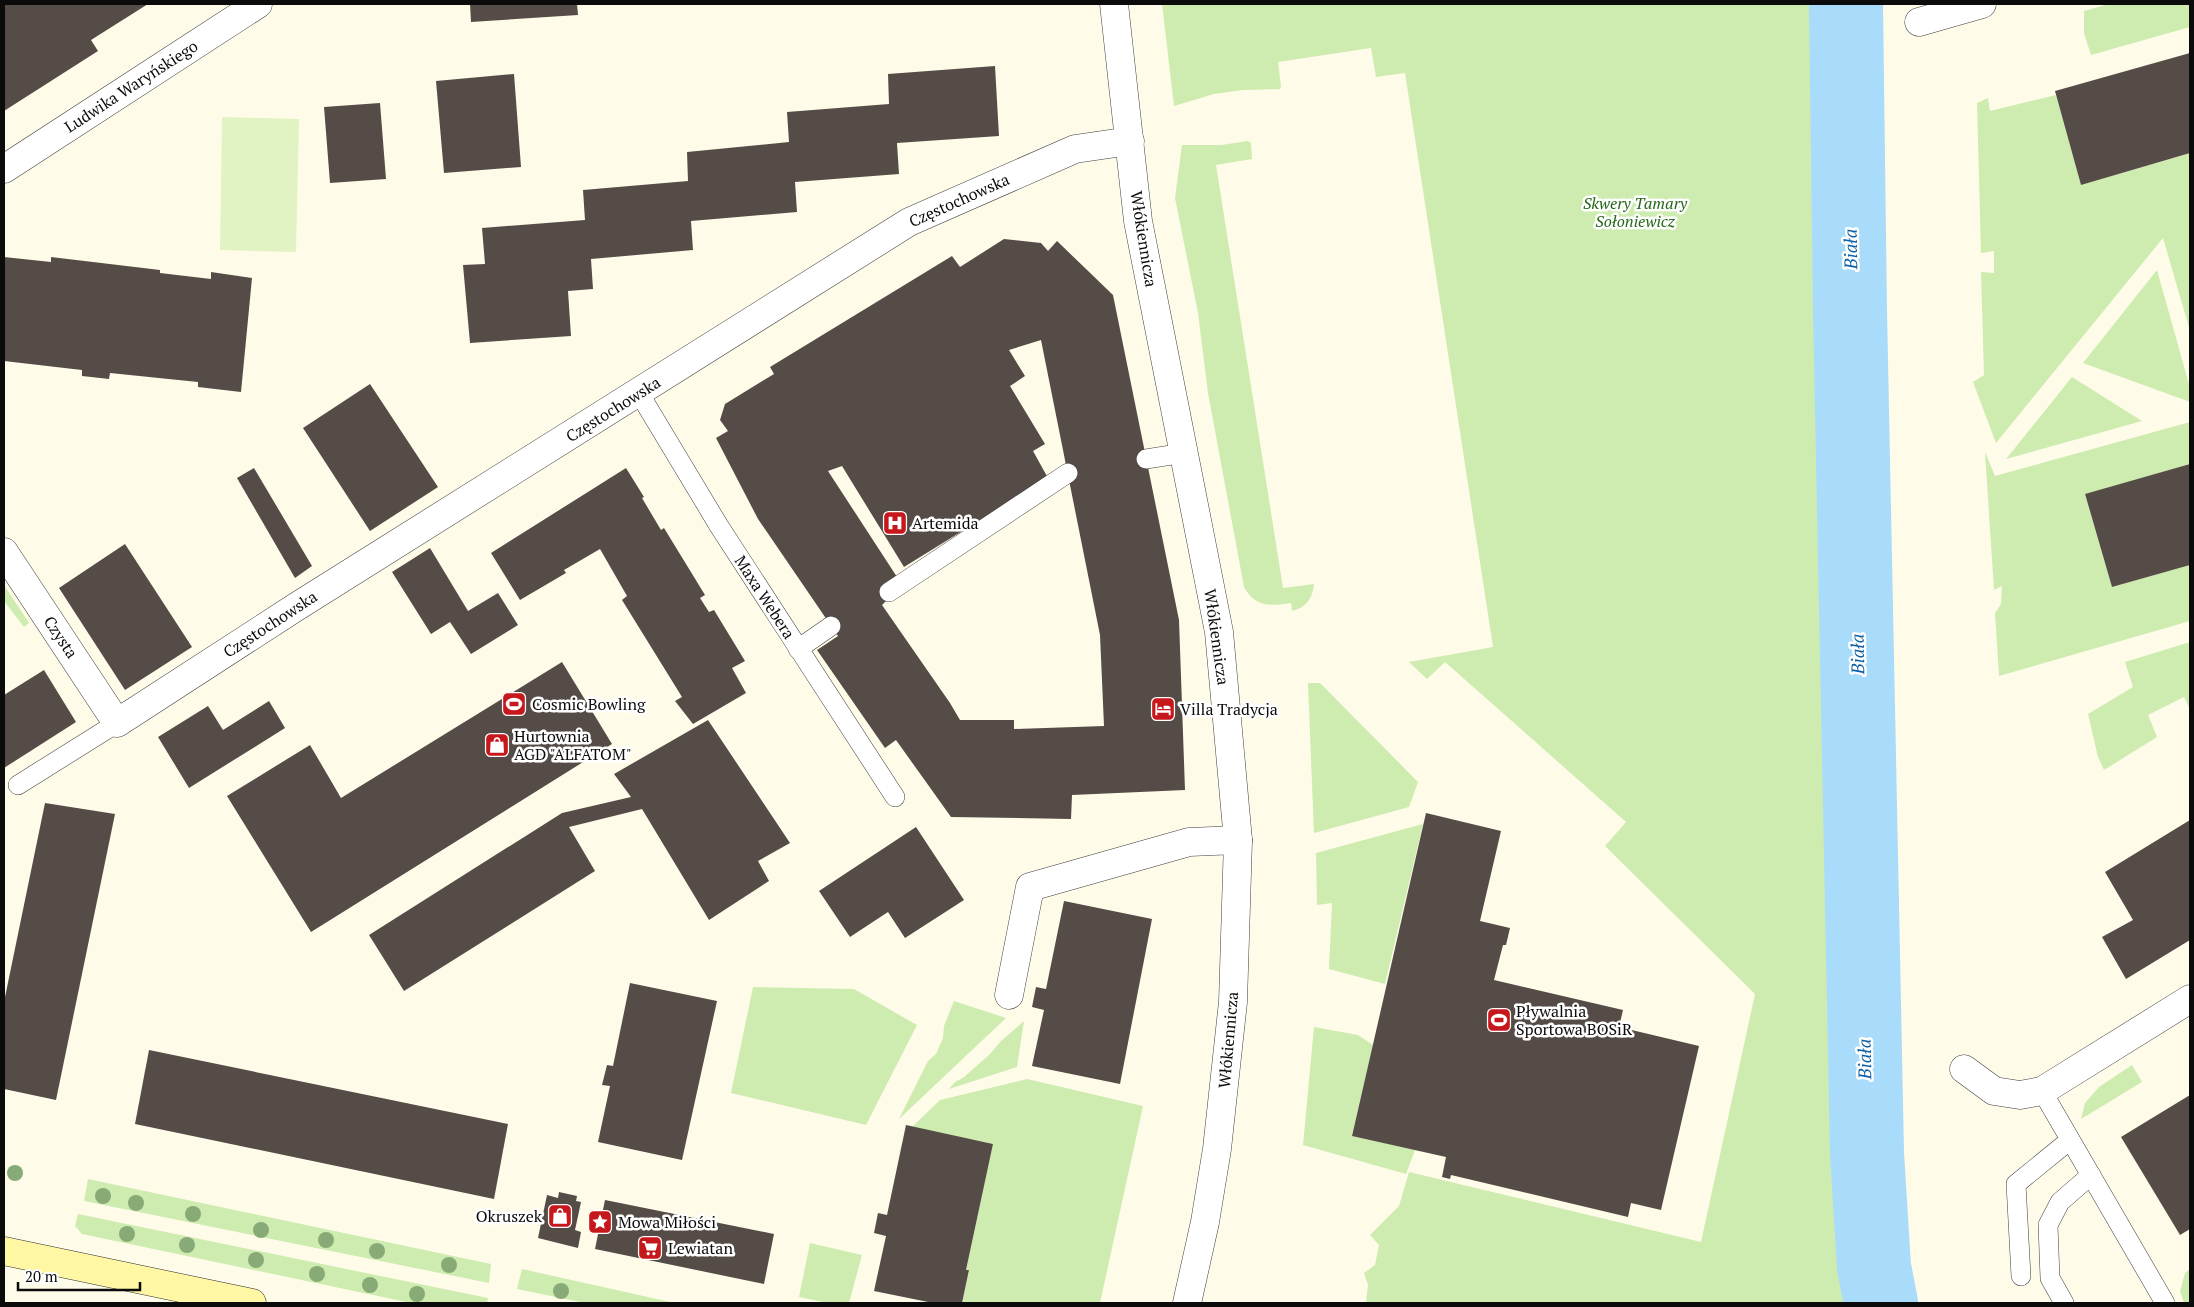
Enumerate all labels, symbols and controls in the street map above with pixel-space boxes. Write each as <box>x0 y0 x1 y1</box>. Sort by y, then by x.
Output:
street label: Ludwika Waryńskiego <box>60 35 202 137</box>
street label: Częstochowska <box>905 168 1013 232</box>
street label: Włókiennicza <box>1126 189 1162 289</box>
park label: Skwery Tamary Sołoniewicz <box>1583 192 1688 232</box>
water label: Biała <box>1838 229 1862 270</box>
street label: Częstochowska <box>561 371 665 447</box>
hospital icon: Artemida <box>882 510 908 536</box>
place label: Artemida <box>912 512 979 534</box>
street label: Maxa Webera <box>730 551 800 643</box>
street label: Częstochowska <box>219 585 321 663</box>
street label: Włókiennicza <box>1199 587 1235 687</box>
street label: Czysta <box>39 612 83 662</box>
water label: Biała <box>1845 634 1869 675</box>
sports icon: Cosmic Bowling <box>501 691 527 717</box>
place label: Cosmic Bowling <box>532 693 646 715</box>
hotel icon: Villa Tradycja <box>1150 696 1176 722</box>
place label: Villa Tradycja <box>1180 698 1278 720</box>
place label: Hurtownia AGD "ALFATOM" <box>514 725 632 765</box>
shop icon: Hurtownia AGD "ALFATOM" <box>484 732 510 758</box>
street label: Włókiennicza <box>1213 991 1243 1089</box>
place label: Pływalnia Sportowa BOSiR <box>1516 1000 1633 1040</box>
sports icon: Pływalnia Sportowa BOSiR <box>1486 1007 1512 1033</box>
water label: Biała <box>1852 1039 1876 1080</box>
shop icon: Okruszek <box>547 1203 573 1229</box>
place label: Okruszek <box>476 1205 543 1227</box>
place icon: Mowa Miłości <box>587 1209 613 1235</box>
place label: Mowa Miłości <box>618 1211 716 1233</box>
supermarket icon: Lewiatan <box>637 1235 663 1261</box>
place label: Lewiatan <box>668 1237 733 1259</box>
scale bar <box>18 1260 140 1292</box>
text: 20 m <box>25 1266 58 1286</box>

